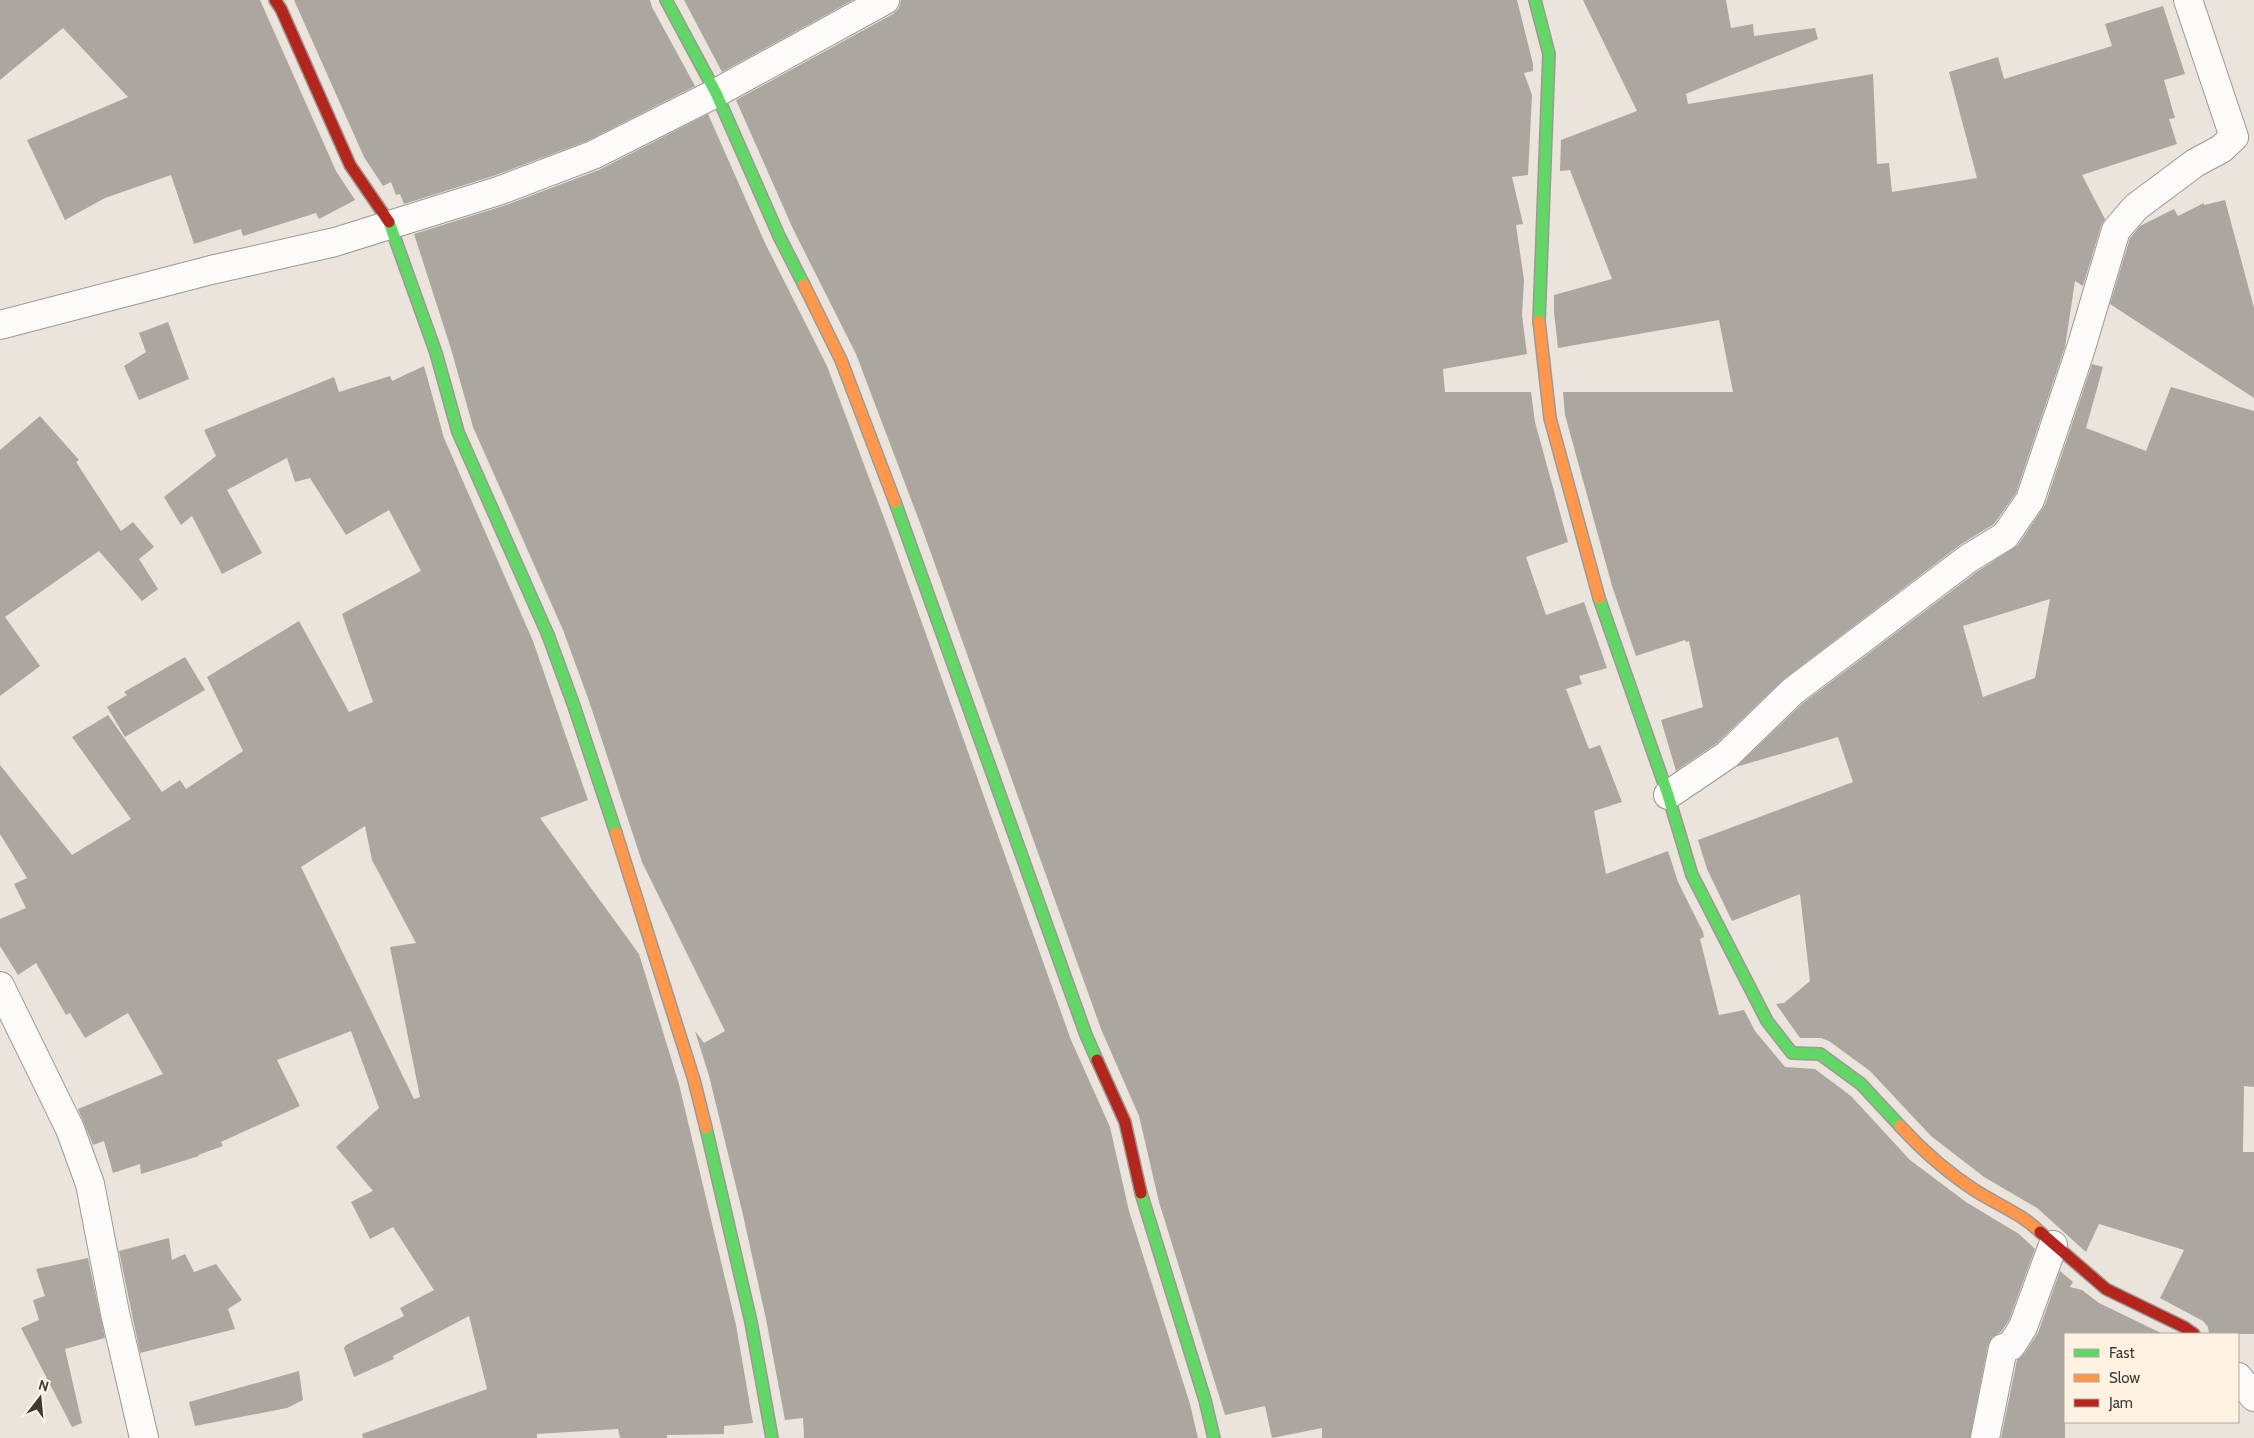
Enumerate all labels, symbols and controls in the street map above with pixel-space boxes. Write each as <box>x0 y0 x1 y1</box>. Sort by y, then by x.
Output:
legend <box>2064 1333 2239 1423</box>
text: Fast <box>2109 1344 2134 1362</box>
text: Slow <box>2109 1369 2140 1387</box>
north arrow <box>15 1373 65 1423</box>
text: N <box>36 1375 51 1396</box>
text: Jam <box>2108 1394 2133 1412</box>

